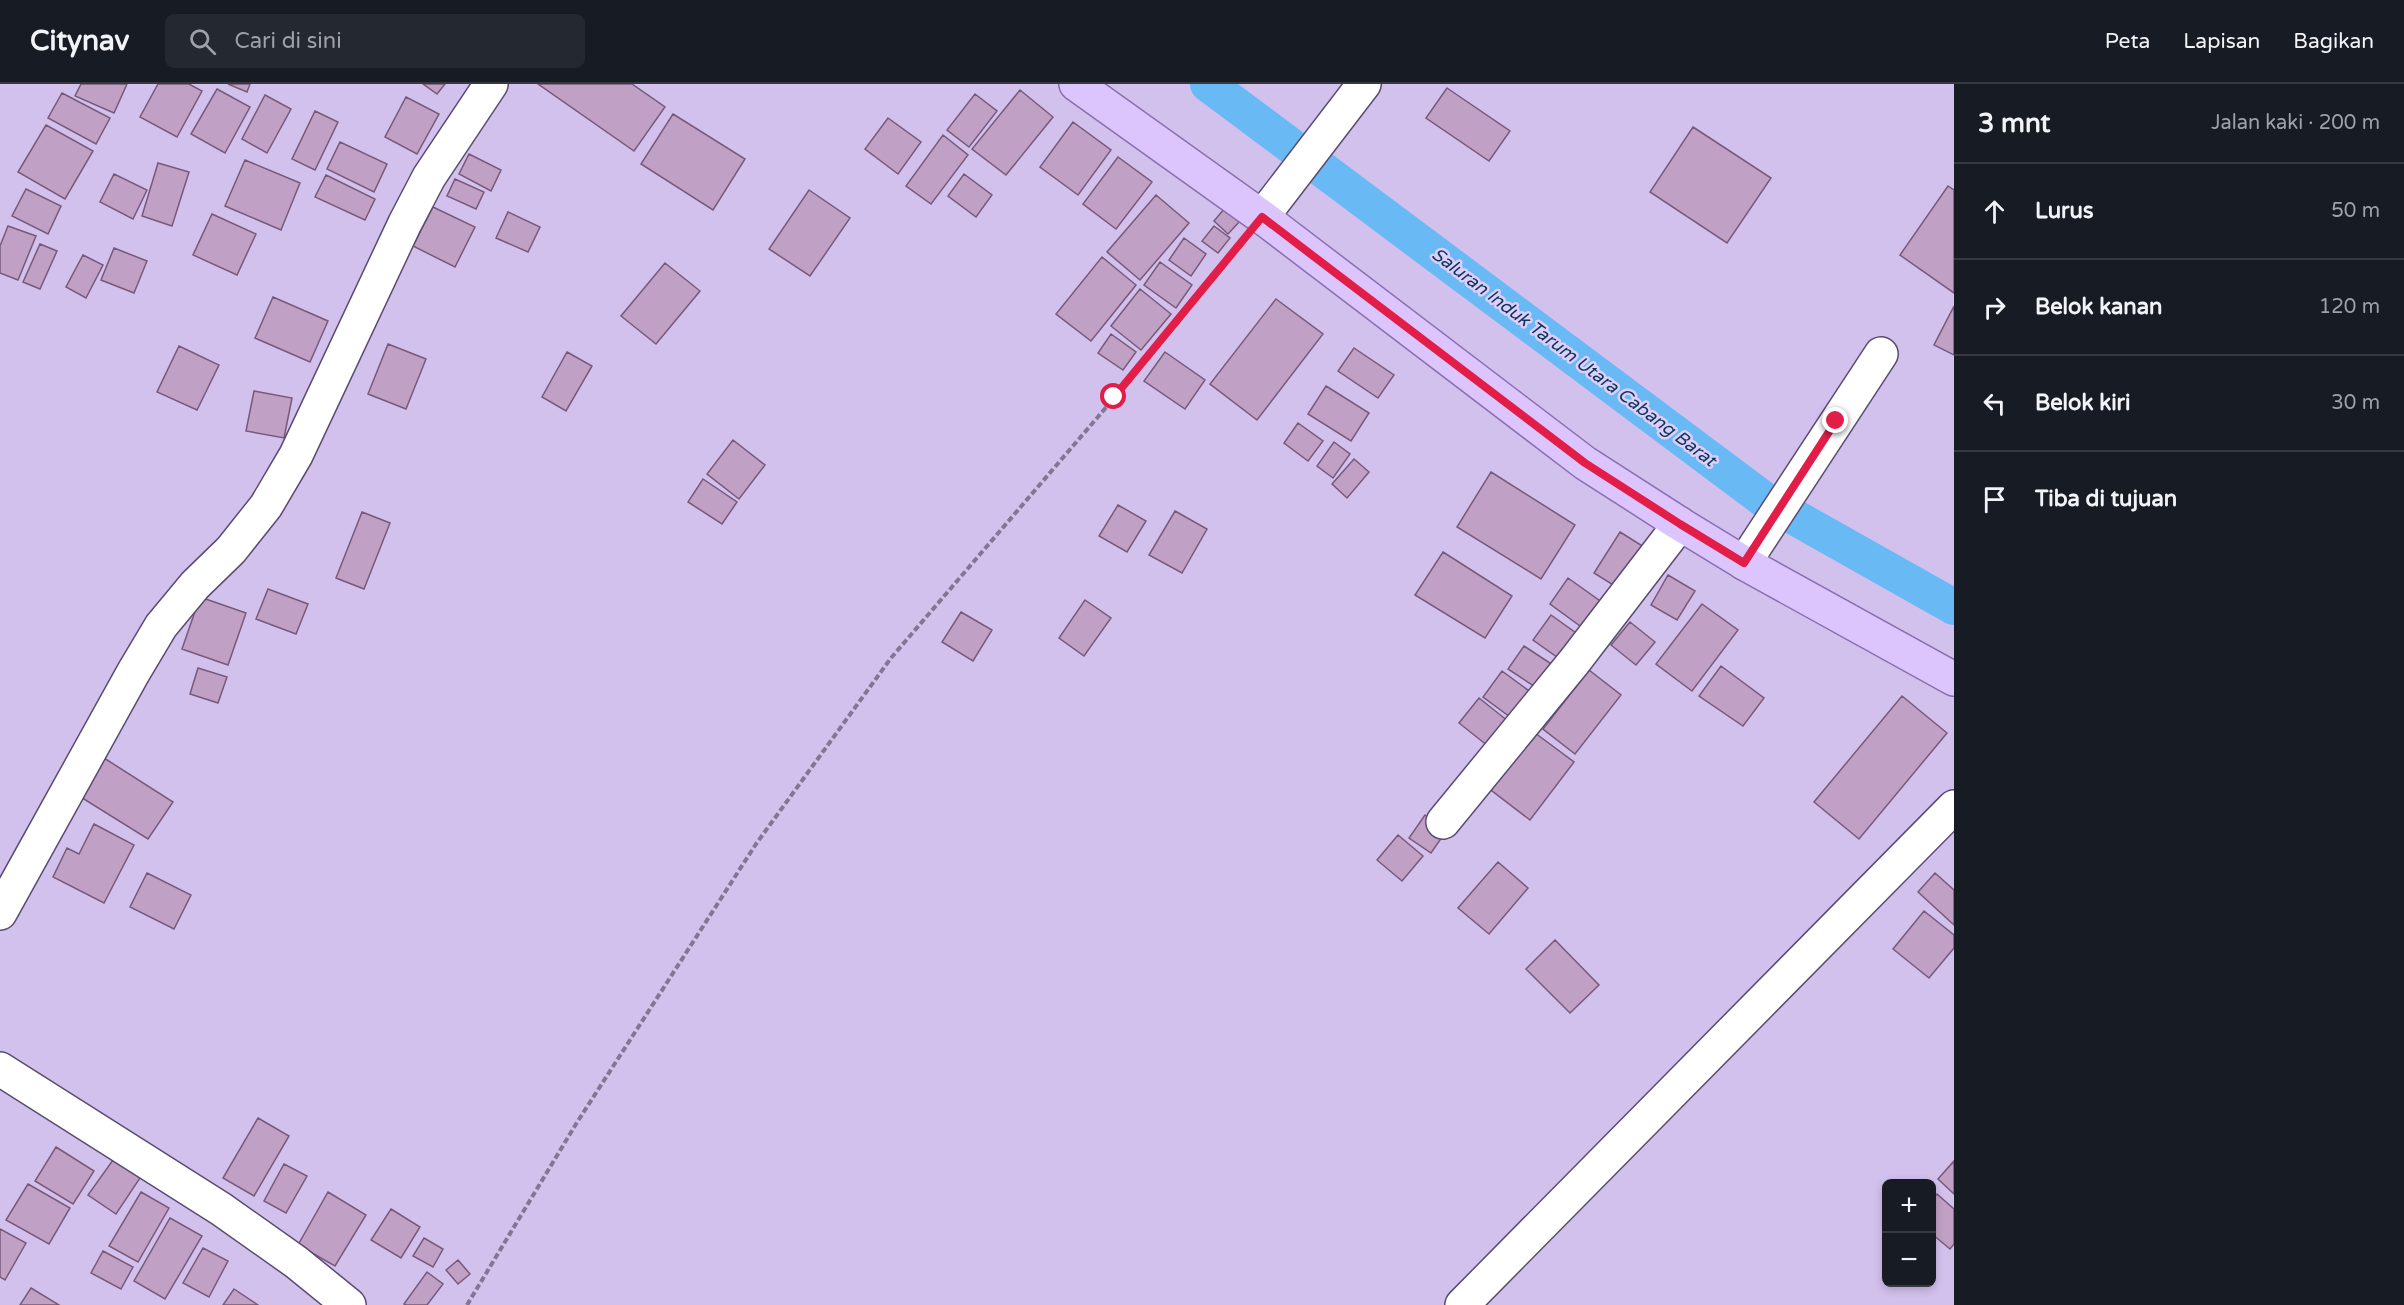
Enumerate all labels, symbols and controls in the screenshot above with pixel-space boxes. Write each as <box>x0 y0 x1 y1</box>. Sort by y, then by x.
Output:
search box <box>165 14 585 68</box>
text: Citynav <box>30 24 129 58</box>
icon: search <box>186 25 219 58</box>
text: Cari di sini <box>234 28 342 54</box>
text: Peta <box>2105 29 2150 54</box>
text: Lapisan <box>2183 29 2260 54</box>
text: Bagikan <box>2293 29 2374 54</box>
text: 3 mnt <box>1978 108 2050 139</box>
text: Jalan kaki · 200 m <box>2211 111 2380 135</box>
icon: ahead <box>1978 195 2011 228</box>
text: Lurus <box>2035 198 2093 224</box>
text: 50 m <box>2331 199 2380 223</box>
water label: Saluran Induk Tarum Utara Cabang Barat <box>1428 243 1722 472</box>
icon: right <box>1978 291 2011 324</box>
text: Belok kanan <box>2035 294 2162 320</box>
text: 120 m <box>2319 295 2380 319</box>
route start <box>1100 383 1126 409</box>
icon: left <box>1978 387 2011 420</box>
text: Belok kiri <box>2035 390 2131 416</box>
text: 30 m <box>2331 391 2380 415</box>
route end <box>1822 407 1848 433</box>
icon: arrive <box>1978 483 2011 516</box>
text: Tiba di tujuan <box>2035 486 2177 512</box>
map controls <box>1882 1179 1936 1287</box>
button: + <box>1882 1179 1936 1233</box>
button: − <box>1882 1233 1936 1287</box>

